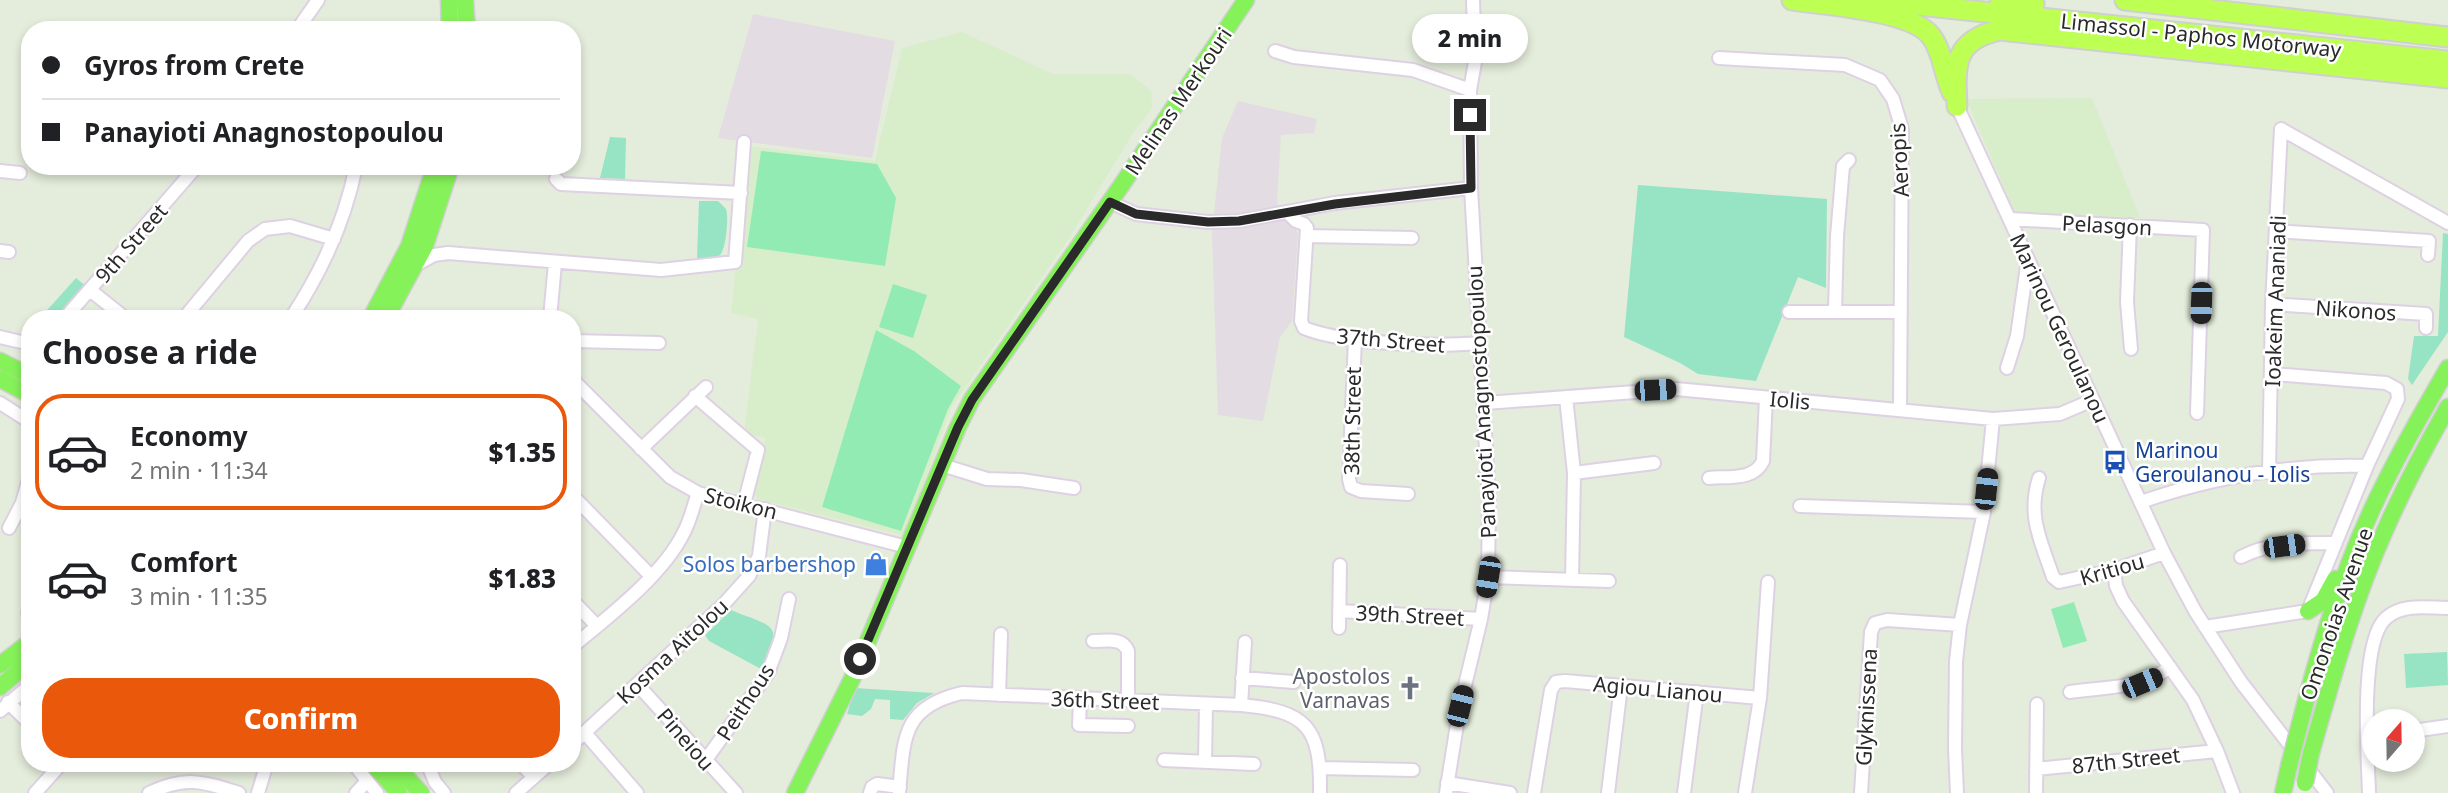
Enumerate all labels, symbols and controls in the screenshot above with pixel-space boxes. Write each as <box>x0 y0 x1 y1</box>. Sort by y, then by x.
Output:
street label: Limassol - Paphos Motorway <box>2059 6 2343 64</box>
callout: 2 min <box>1412 13 1528 62</box>
street label: Melinas Merkouri <box>1118 22 1238 180</box>
text: 2 min <box>1438 22 1502 54</box>
text: Gyros from Crete <box>84 47 304 83</box>
route end <box>1454 99 1486 131</box>
text: Panayioti Anagnostopoulou <box>84 114 444 150</box>
street label: Aeropis <box>1883 122 1915 198</box>
street label: 9th Street <box>89 197 174 289</box>
street label: Pelasgon <box>2061 209 2153 241</box>
street label: Ioakeim Ananiadi <box>2258 215 2292 387</box>
street label: Marinou Geroulanou <box>2004 229 2116 427</box>
street label: Panayioti Anagnostopoulou <box>1460 265 1502 539</box>
car <box>2190 282 2213 324</box>
street label: Nikonos <box>2315 293 2397 327</box>
street label: 37th Street <box>1336 321 1447 359</box>
text: Choose a ride <box>42 330 258 373</box>
street label: 38th Street <box>1337 366 1367 476</box>
car <box>1634 378 1677 402</box>
street label: Iolis <box>1768 384 1812 416</box>
text: Economy <box>130 418 248 454</box>
icon: car <box>46 421 109 484</box>
text: $1.35 <box>489 434 556 470</box>
place label: Marinou Geroulanou - Iolis <box>2135 436 2310 488</box>
bus stop icon: Marinou Geroulanou - Iolis <box>2101 448 2129 476</box>
text: 2 min · 11:34 <box>130 454 268 486</box>
car <box>1974 467 1999 511</box>
street label: Stoikon <box>702 480 780 526</box>
street label: Omonoias Avenue <box>2293 524 2379 704</box>
car <box>2262 533 2307 559</box>
text: Comfort <box>130 544 238 580</box>
street label: Kritiou <box>2077 546 2147 592</box>
icon: car <box>46 547 109 610</box>
place label: Solos barbershop <box>683 550 856 578</box>
shop icon: Solos barbershop <box>862 550 890 578</box>
car <box>1475 555 1502 599</box>
text: $1.83 <box>489 560 556 596</box>
text: 3 min · 11:35 <box>130 580 268 612</box>
street label: Kosma Aitolou <box>610 592 734 710</box>
street label: 39th Street <box>1355 598 1465 632</box>
route start <box>844 643 876 675</box>
street label: Glyknissena <box>1849 647 1883 767</box>
street label: Peithous <box>710 658 780 746</box>
place label: Apostolos Varnavas <box>1292 662 1390 714</box>
car <box>2119 665 2166 701</box>
street label: Agiou Lianou <box>1592 669 1724 709</box>
church icon: Apostolos Varnavas <box>1396 674 1424 702</box>
button: Confirm <box>42 678 560 758</box>
car <box>1445 683 1476 729</box>
street label: 36th Street <box>1050 684 1160 716</box>
street label: Pineiou <box>651 702 721 776</box>
north arrow <box>2362 709 2426 772</box>
map controls <box>2362 709 2425 772</box>
street label: 87th Street <box>2070 740 2182 780</box>

